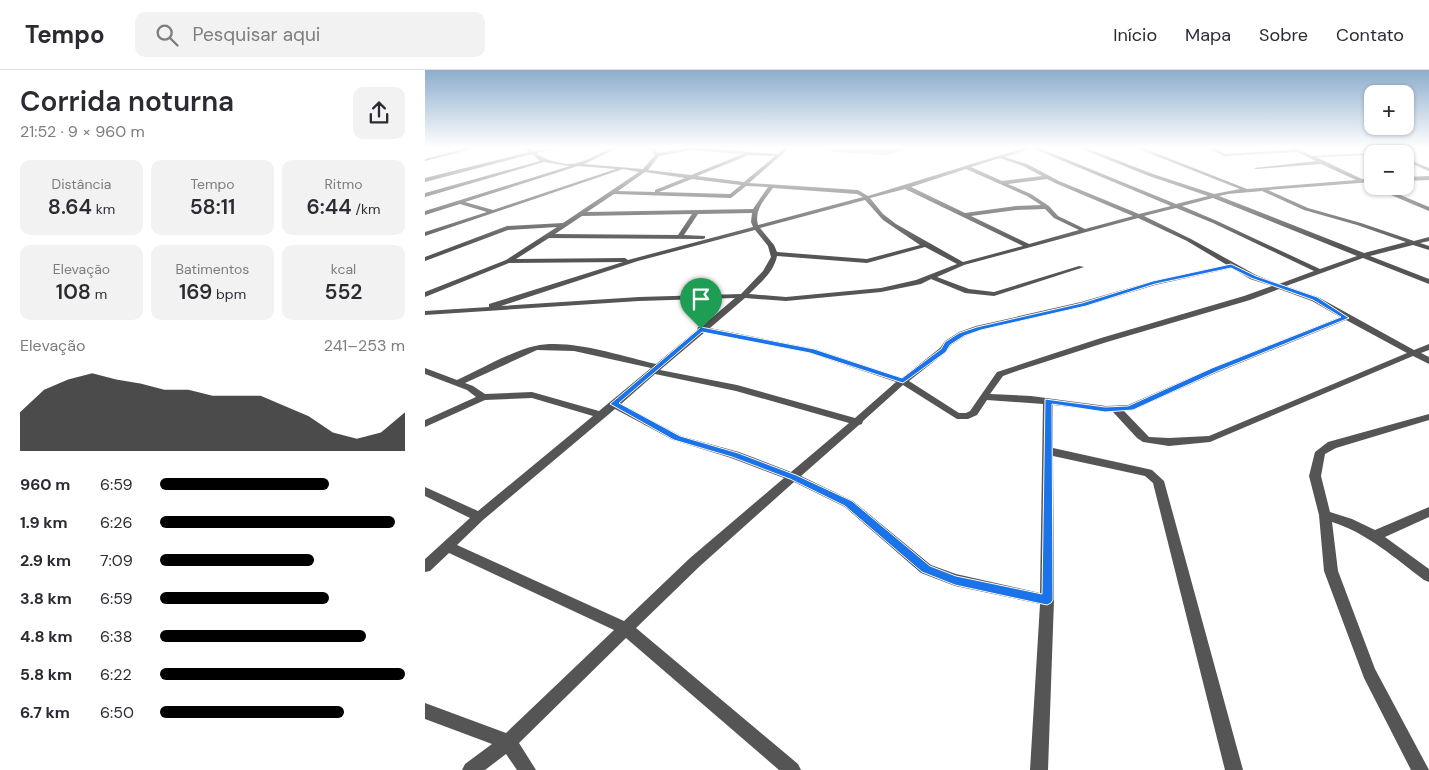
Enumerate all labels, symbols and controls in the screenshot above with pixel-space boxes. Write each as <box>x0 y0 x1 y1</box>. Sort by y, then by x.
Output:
search box <box>135 12 485 57</box>
text: Tempo <box>25 19 105 50</box>
icon: search <box>153 21 181 49</box>
text: Pesquisar aqui <box>193 22 320 47</box>
text: Início <box>1113 23 1157 47</box>
text: Mapa <box>1185 23 1231 47</box>
text: Sobre <box>1259 23 1308 47</box>
text: Contato <box>1336 23 1404 47</box>
text: Corrida noturna <box>20 83 234 120</box>
map controls <box>1364 85 1414 195</box>
button: + <box>1364 85 1414 135</box>
button: share <box>353 87 405 139</box>
text: 21:52 · 9 × 960 m <box>20 121 145 142</box>
button: − <box>1364 145 1414 195</box>
text: Distância <box>52 175 111 193</box>
text: Tempo <box>190 175 235 193</box>
text: Ritmo <box>325 175 362 193</box>
text: 8.64 <box>48 193 92 221</box>
text: 58:11 <box>190 193 235 221</box>
text: 6:44 <box>307 193 352 221</box>
text: km <box>92 200 115 218</box>
text: /km <box>352 200 380 218</box>
text: Elevação <box>53 260 110 278</box>
text: Batimentos <box>176 260 249 278</box>
text: kcal <box>331 260 356 278</box>
text: 108 <box>56 278 91 306</box>
text: 169 <box>179 278 212 306</box>
text: 552 <box>325 278 362 306</box>
pin <box>680 278 722 329</box>
text: m <box>91 285 107 303</box>
text: bpm <box>212 285 246 303</box>
icon: arrive <box>687 285 715 313</box>
text: Elevação <box>20 335 85 356</box>
text: 241–253 m <box>324 335 405 356</box>
text: 960 m <box>20 474 70 495</box>
text: 6:59 <box>100 474 133 495</box>
text: 1.9 km <box>20 512 68 533</box>
text: 6:26 <box>100 512 133 533</box>
text: 2.9 km <box>20 550 71 571</box>
text: 7:09 <box>100 550 133 571</box>
text: 3.8 km <box>20 588 72 609</box>
text: 6:59 <box>100 588 133 609</box>
text: 4.8 km <box>20 626 73 647</box>
text: 6:38 <box>100 626 132 647</box>
text: 5.8 km <box>20 664 72 685</box>
text: 6:22 <box>100 664 132 685</box>
text: 6.7 km <box>20 702 70 723</box>
text: 6:50 <box>100 702 134 723</box>

